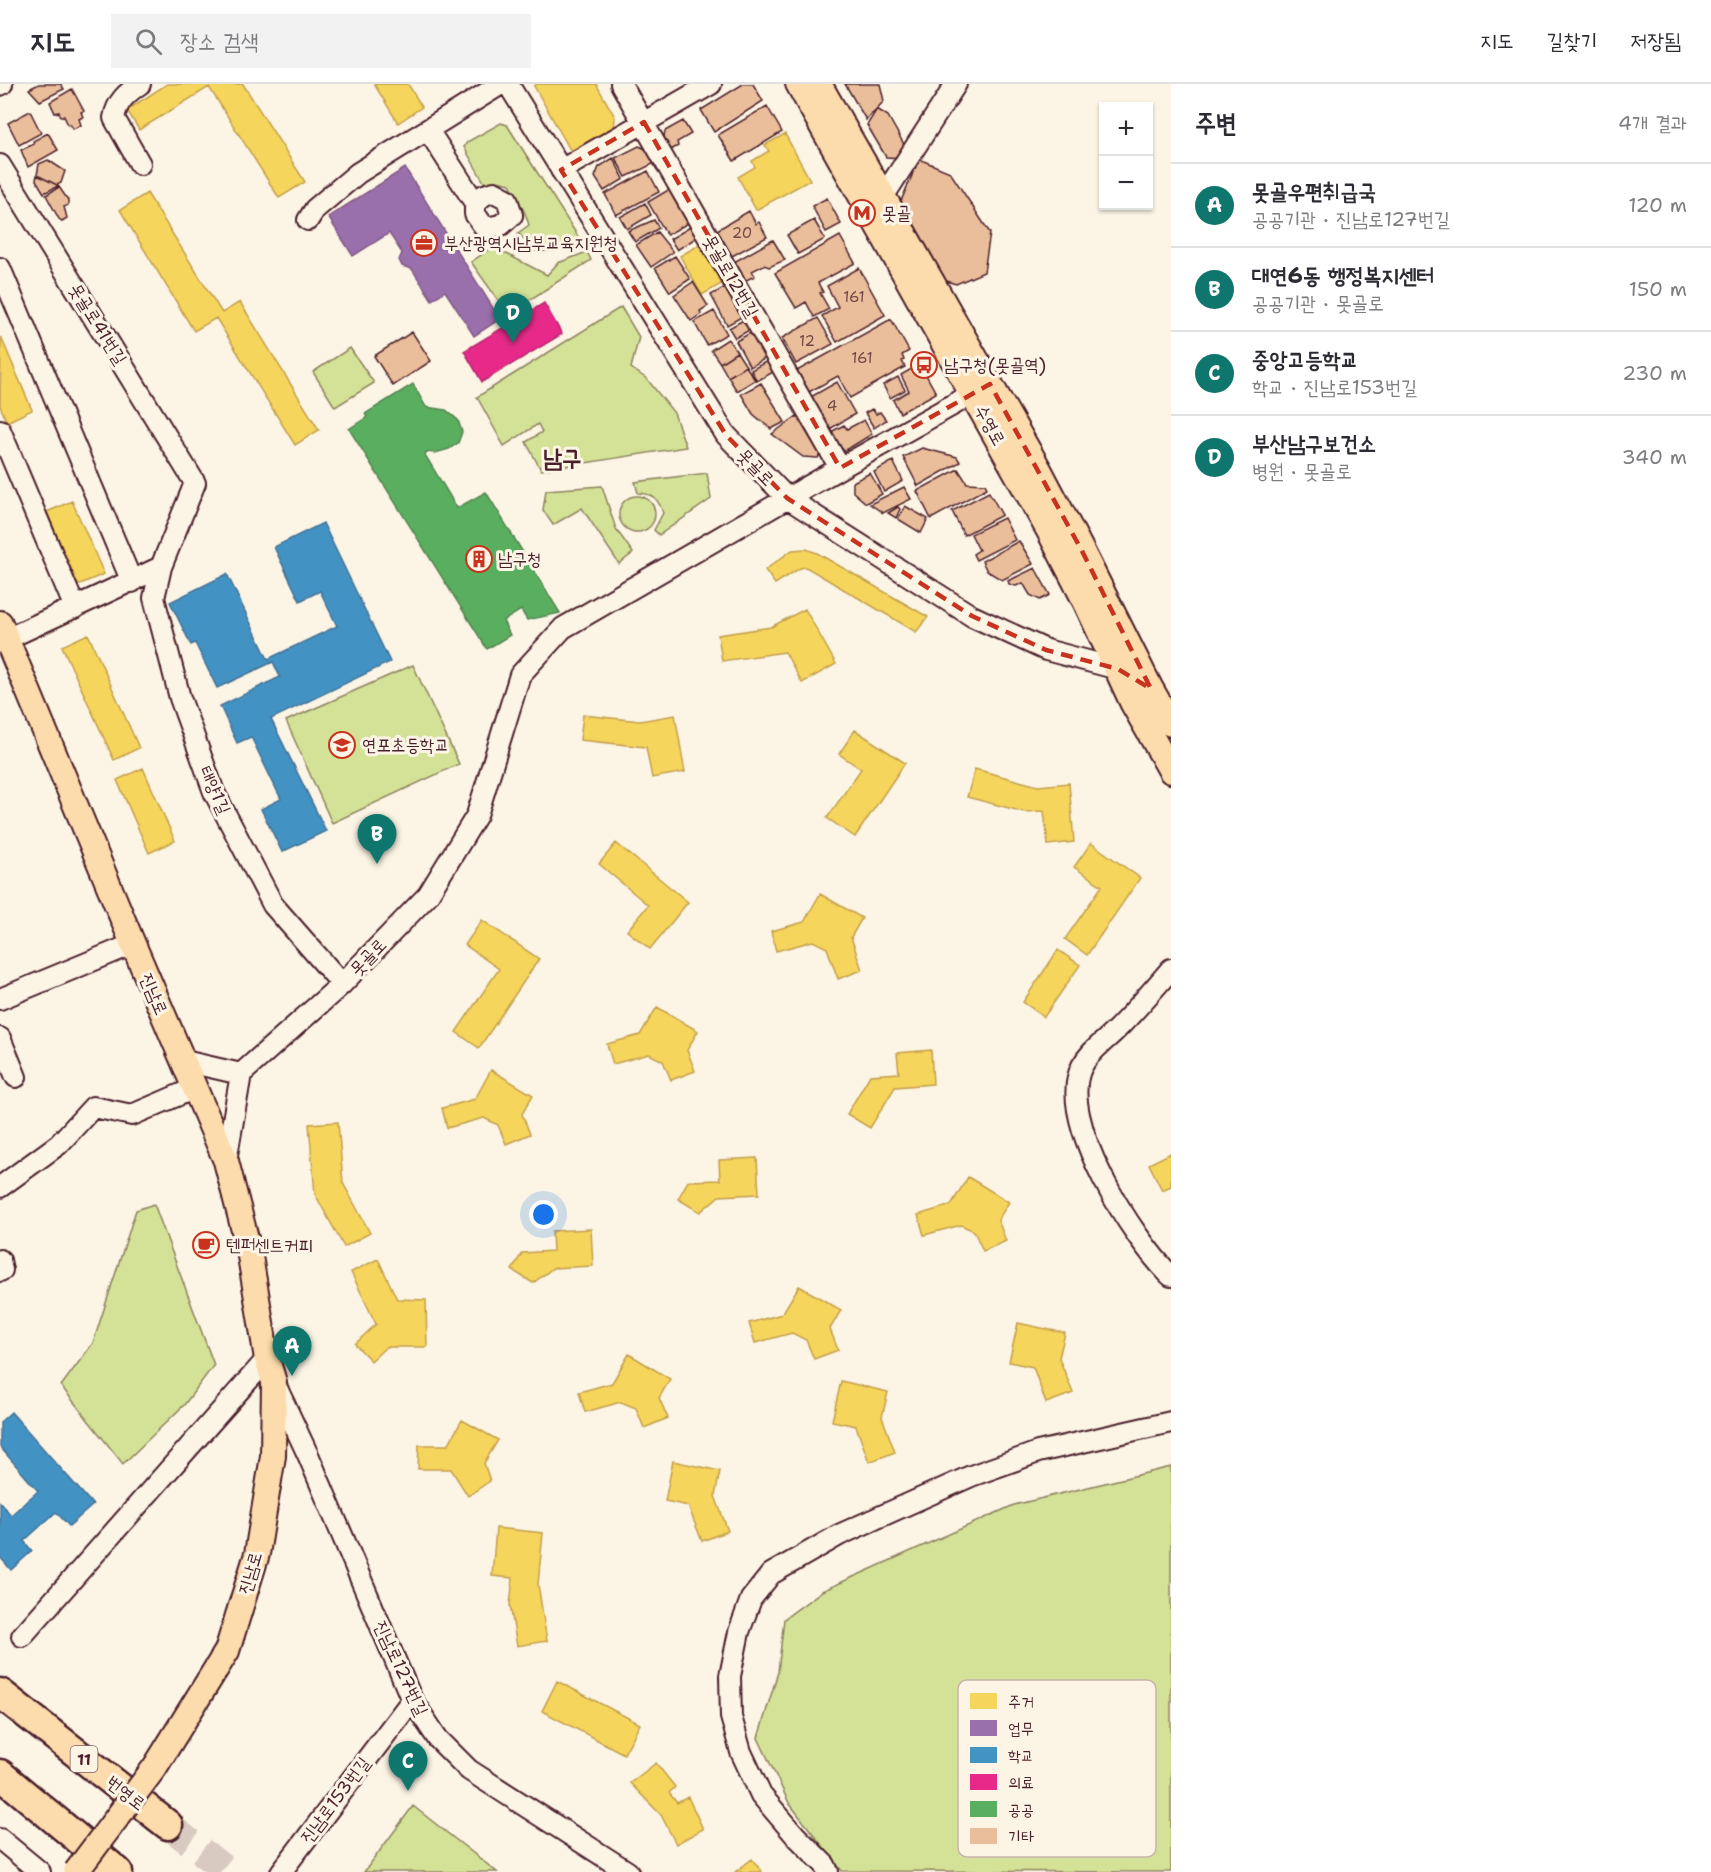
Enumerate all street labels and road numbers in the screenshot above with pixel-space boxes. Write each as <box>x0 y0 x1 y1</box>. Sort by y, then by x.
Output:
street label: 못골로12번길 <box>698 230 765 322</box>
street label: 못골로41번길 <box>64 279 133 370</box>
street label: 수영로 <box>969 400 1011 450</box>
street label: 못골로 <box>732 443 780 491</box>
street label: 태양1길 <box>194 762 237 819</box>
street label: 못골로 <box>344 933 392 981</box>
street label: 진남로 <box>134 969 174 1019</box>
street label: 진남로 <box>232 1549 268 1597</box>
street label: 진남로127번길 <box>368 1616 434 1720</box>
road number: 11 <box>70 1746 98 1772</box>
street label: 진남로153번길 <box>295 1751 376 1848</box>
street label: 번영로 <box>101 1770 151 1816</box>

